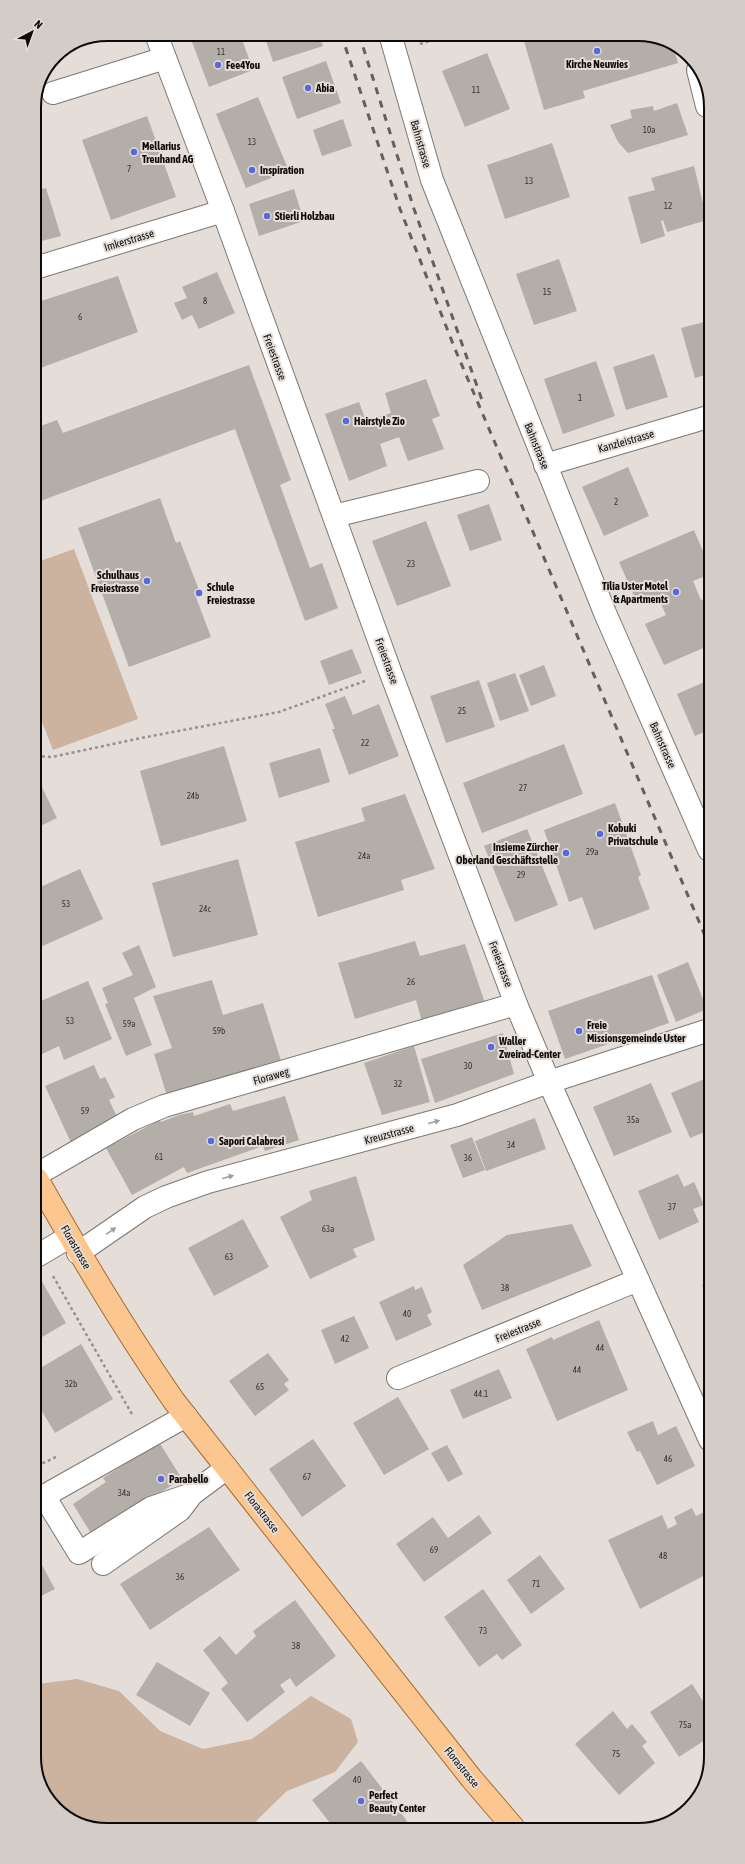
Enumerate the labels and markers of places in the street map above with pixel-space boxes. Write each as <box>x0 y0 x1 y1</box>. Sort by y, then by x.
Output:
marker: Kirche Neuwies <box>592 46 602 56</box>
place label: Kirche Neuwies <box>566 58 628 70</box>
place label: Fee4You <box>226 59 260 71</box>
marker: Fee4You <box>213 60 223 70</box>
place label: Abia <box>315 82 334 94</box>
marker: Abia <box>303 83 313 93</box>
place label: Mellarius Treuhand AG <box>142 140 194 165</box>
marker: Mellarius Treuhand AG <box>129 147 139 157</box>
place label: Inspiration <box>260 164 304 176</box>
marker: Inspiration <box>247 165 257 175</box>
place label: Stierli Holzbau <box>275 210 335 222</box>
marker: Stierli Holzbau <box>262 211 272 221</box>
place label: Hairstyle Zio <box>354 415 405 427</box>
marker: Hairstyle Zio <box>341 416 351 426</box>
place label: Schulhaus Freiestrasse <box>91 569 139 594</box>
marker: Schulhaus Freiestrasse <box>142 576 152 586</box>
place label: Tilia Uster Motel & Apartments <box>602 580 669 605</box>
place label: Schule Freiestrasse <box>207 581 255 606</box>
marker: Tilia Uster Motel & Apartments <box>671 587 681 597</box>
marker: Schule Freiestrasse <box>194 588 204 598</box>
place label: Kobuki Privatschule <box>608 822 658 847</box>
marker: Kobuki Privatschule <box>595 829 605 839</box>
place label: Insieme Zürcher Oberland Geschäftsstelle <box>456 841 559 866</box>
marker: Insieme Zürcher Oberland Geschäftsstelle <box>561 848 571 858</box>
place label: Freie Missionsgemeinde Uster <box>587 1019 686 1044</box>
marker: Freie Missionsgemeinde Uster <box>574 1026 584 1036</box>
place label: Waller Zweirad-Center <box>498 1035 561 1060</box>
marker: Waller Zweirad-Center <box>486 1042 496 1052</box>
place label: Sapori Calabresi <box>219 1135 285 1147</box>
marker: Sapori Calabresi <box>206 1136 216 1146</box>
place label: Parabello <box>169 1473 209 1485</box>
marker: Parabello <box>156 1474 166 1484</box>
place label: Perfect Beauty Center <box>369 1789 426 1814</box>
marker: Perfect Beauty Center <box>356 1796 366 1806</box>

